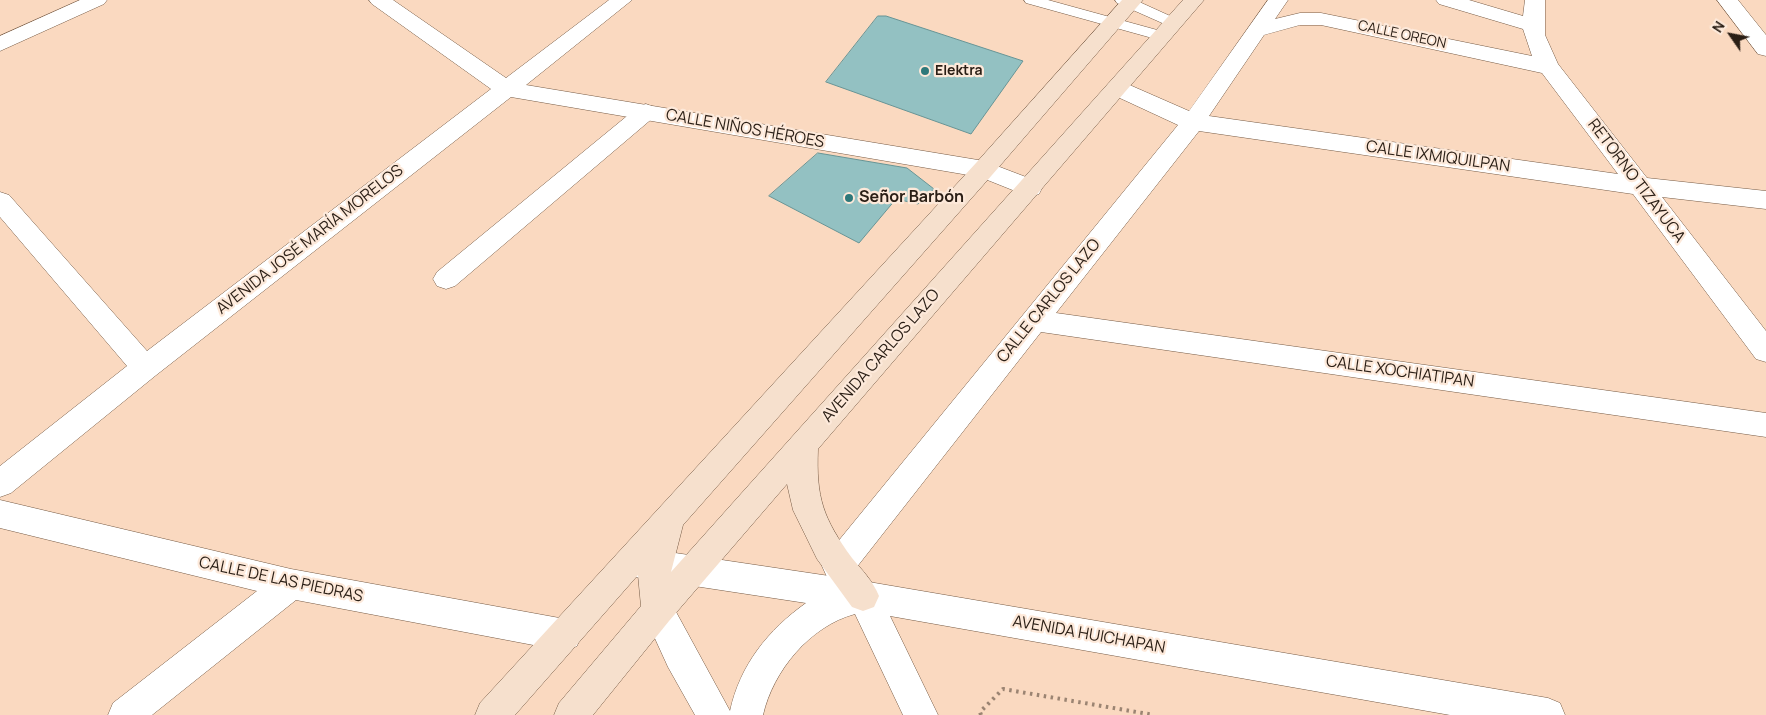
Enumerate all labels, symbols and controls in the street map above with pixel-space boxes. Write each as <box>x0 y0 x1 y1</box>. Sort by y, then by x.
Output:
north arrow <box>1706 10 1756 60</box>
street label: CALLE OREON <box>1356 17 1448 53</box>
text: N <box>1707 17 1729 36</box>
place label: Elektra <box>935 63 983 79</box>
marker: Elektra <box>919 65 931 77</box>
street label: CALLE NIÑOS HÉROES <box>664 106 826 152</box>
street label: RETORNO TIZAYUCA <box>1583 115 1689 247</box>
street label: CALLE IXMIQUILPAN <box>1365 137 1511 177</box>
street label: AVENIDA JOSÉ MARÍA MORELOS <box>213 161 407 319</box>
place label: Señor Barbón <box>859 188 964 208</box>
marker: Señor Barbón <box>843 192 855 204</box>
street label: CALLE CARLOS LAZO <box>993 235 1105 367</box>
street label: AVENIDA CARLOS LAZO <box>818 286 944 426</box>
street label: CALLE XOCHIATIPAN <box>1325 352 1475 392</box>
street label: CALLE DE LAS PIEDRAS <box>197 553 365 607</box>
street label: AVENIDA HUICHAPAN <box>1011 612 1167 658</box>

